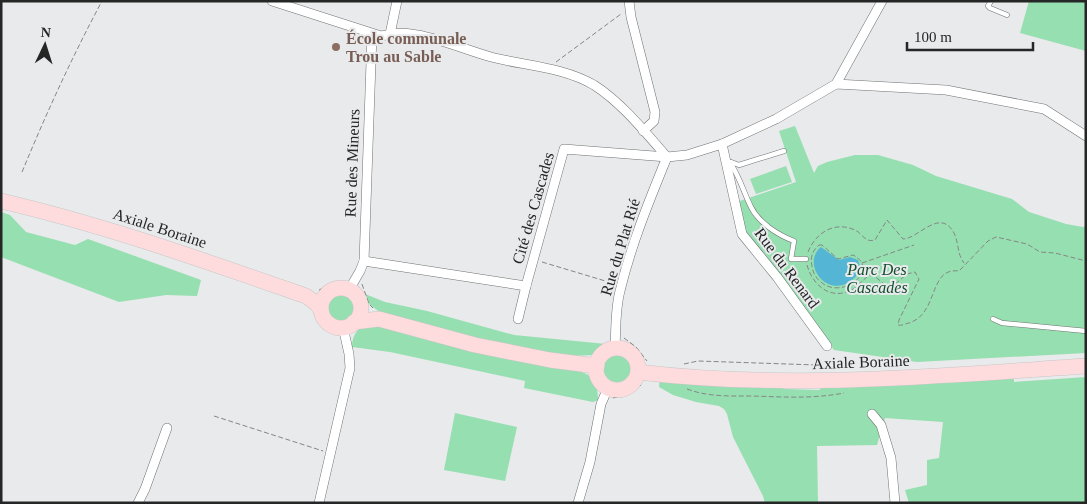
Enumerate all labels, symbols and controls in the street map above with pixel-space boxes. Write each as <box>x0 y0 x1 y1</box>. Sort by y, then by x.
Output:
north arrow <box>20 20 70 70</box>
scale bar <box>907 20 1033 52</box>
text: N <box>40 25 51 40</box>
place label: École communale Trou au Sable <box>346 29 466 65</box>
text: 100 m <box>914 29 952 45</box>
marker: École communale Trou au Sable <box>330 41 342 53</box>
street label: Rue des Mineurs <box>342 109 362 217</box>
street label: Cité des Cascades <box>509 150 557 266</box>
street label: Rue du Plat Rié <box>597 196 643 298</box>
street label: Axiale Boraine <box>111 205 209 251</box>
street label: Rue du Renard <box>751 225 823 311</box>
park label: Parc Des Cascades <box>846 261 908 296</box>
street label: Axiale Boraine <box>812 352 910 372</box>

